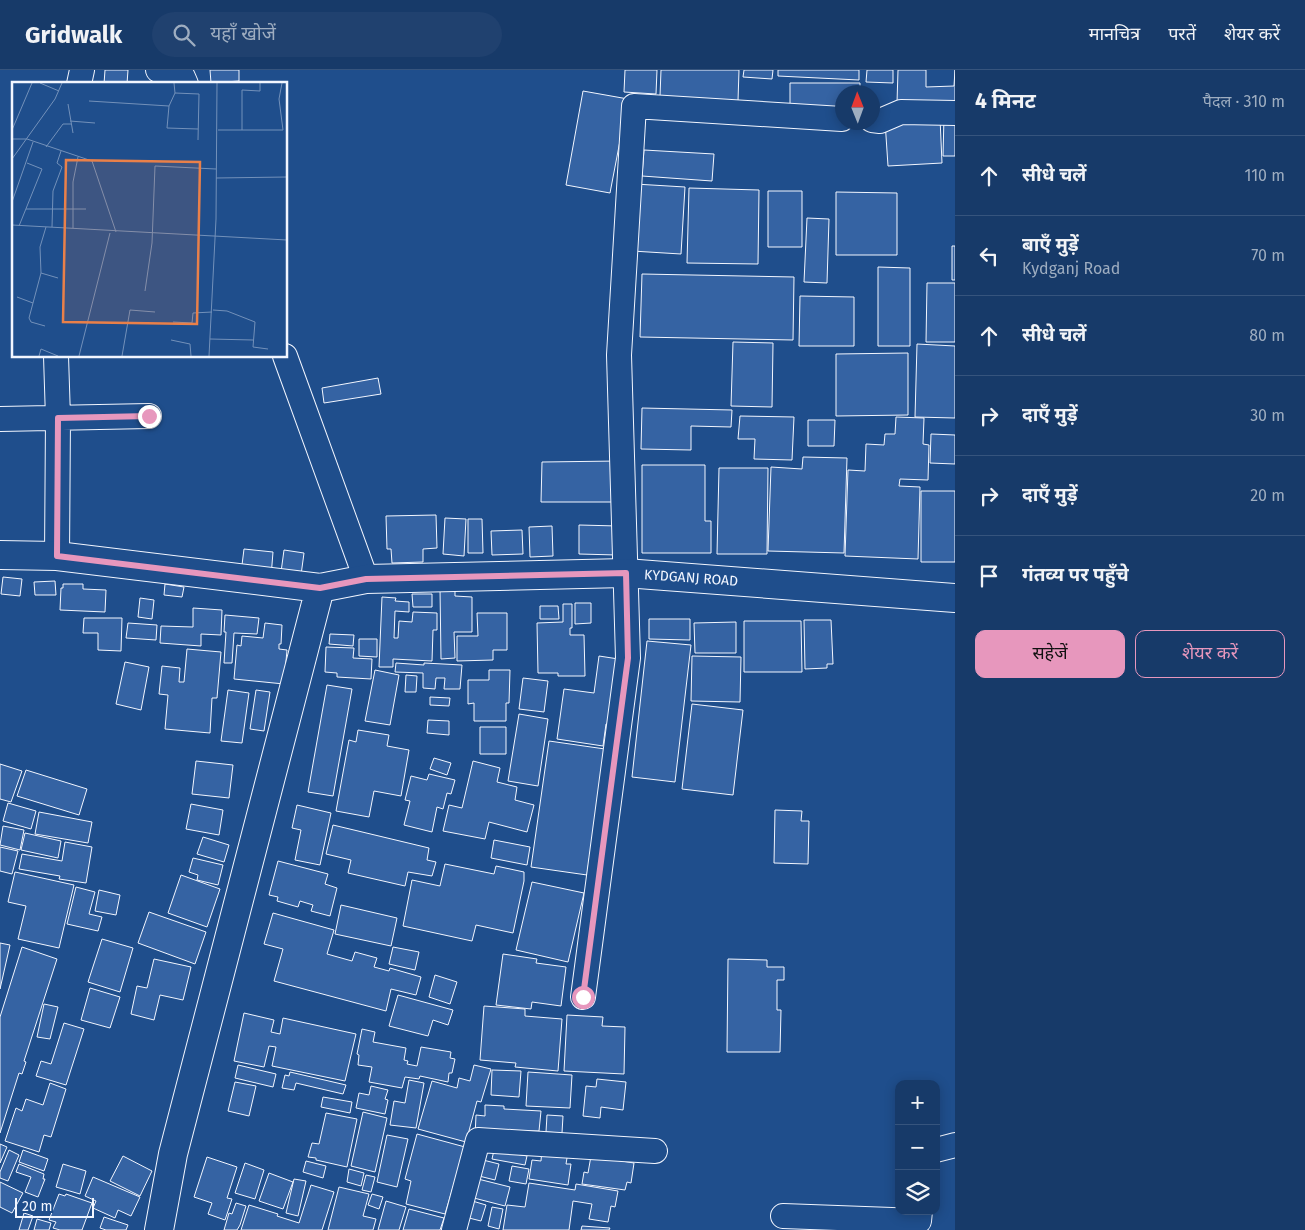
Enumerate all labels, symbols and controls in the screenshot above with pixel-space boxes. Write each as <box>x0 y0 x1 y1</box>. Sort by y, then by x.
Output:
search box <box>152 12 502 57</box>
text: Gridwalk <box>25 21 122 49</box>
icon: search <box>170 21 198 49</box>
text: यहाँ खोजें <box>210 22 276 45</box>
text: मानचित्र <box>1089 23 1140 45</box>
text: परतें <box>1168 23 1196 45</box>
text: शेयर करें <box>1224 23 1280 45</box>
inset map <box>12 82 288 358</box>
north arrow <box>835 85 880 130</box>
text: 4 मिनट <box>975 88 1036 114</box>
text: पैदल · 310 m <box>1203 92 1285 111</box>
icon: ahead <box>975 162 1003 190</box>
text: सीधे चलें <box>1022 163 1086 186</box>
text: 110 m <box>1244 166 1285 185</box>
text: बाएँ मुड़ें <box>1022 233 1079 256</box>
icon: left <box>975 242 1003 270</box>
text: 70 m <box>1251 246 1285 265</box>
text: Kydganj Road <box>1022 259 1120 278</box>
icon: ahead <box>975 322 1003 350</box>
text: सीधे चलें <box>1022 323 1086 346</box>
text: 80 m <box>1249 326 1285 345</box>
icon: right <box>975 402 1003 430</box>
text: दाएँ मुड़ें <box>1022 403 1078 426</box>
route end <box>138 405 161 428</box>
text: 30 m <box>1250 406 1285 425</box>
icon: right <box>975 482 1003 510</box>
text: दाएँ मुड़ें <box>1022 483 1078 506</box>
text: 20 m <box>1250 486 1285 505</box>
icon: arrive <box>975 562 1003 590</box>
text: गंतव्य पर पहुँचे <box>1022 563 1129 586</box>
street label: KYDGANJ ROAD <box>643 566 739 590</box>
button: सहेजें <box>975 630 1125 678</box>
button: शेयर करें <box>1135 630 1285 678</box>
route start <box>572 986 595 1009</box>
map controls <box>895 1080 940 1215</box>
button: + <box>895 1080 940 1125</box>
button: − <box>895 1125 940 1170</box>
button: layers <box>895 1170 940 1215</box>
scale bar <box>15 1195 94 1218</box>
text: 20 m <box>22 1198 52 1215</box>

